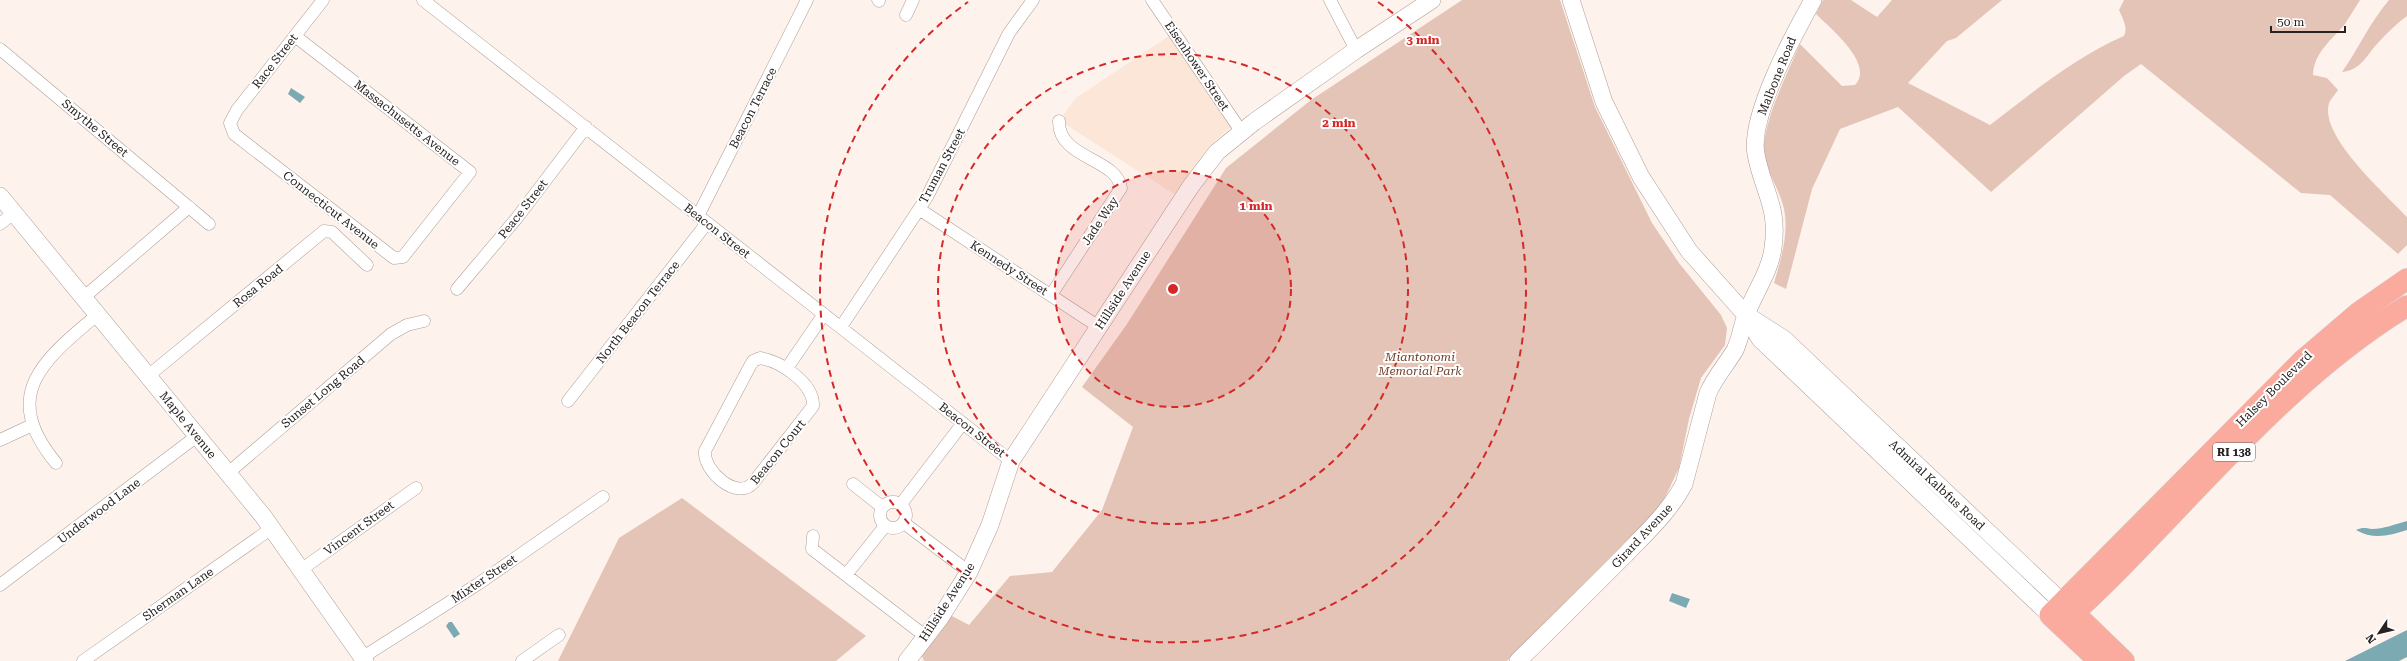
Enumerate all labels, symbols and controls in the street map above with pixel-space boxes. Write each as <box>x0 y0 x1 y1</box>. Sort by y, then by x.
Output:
scale bar <box>2271 8 2345 34</box>
text: 50 m <box>2277 15 2304 29</box>
street label: Eisenhower Street <box>1162 19 1232 114</box>
street label: Race Street <box>249 31 301 91</box>
text: 3 min <box>1406 33 1440 47</box>
street label: Malbone Road <box>1755 34 1799 117</box>
street label: Beacon Terrace <box>727 65 780 151</box>
street label: Massachusetts Avenue <box>351 77 463 169</box>
street label: Smythe Street <box>59 96 131 160</box>
text: 2 min <box>1322 116 1356 130</box>
street label: Truman Street <box>916 126 968 206</box>
street label: Connecticut Avenue <box>280 168 382 252</box>
street label: Peace Street <box>496 176 551 241</box>
street label: Jade Way <box>1079 193 1122 248</box>
text: 1 min <box>1239 199 1273 213</box>
street label: Beacon Street <box>681 201 753 262</box>
street label: Kennedy Street <box>968 238 1051 299</box>
street label: Hillside Avenue <box>1092 248 1154 332</box>
street label: North Beacon Terrace <box>594 258 683 366</box>
street label: Rosa Road <box>230 261 286 310</box>
centre of rings <box>1166 282 1180 296</box>
street label: Halsey Boulevard <box>2233 348 2315 430</box>
park label: Miantonomi Memorial Park <box>1377 350 1462 378</box>
street label: Sunset Long Road <box>279 353 368 431</box>
street label: Maple Avenue <box>157 389 220 462</box>
street label: Beacon Street <box>936 400 1008 461</box>
street label: Beacon Court <box>748 417 809 487</box>
street label: Admiral Kalbfus Road <box>1886 437 1988 533</box>
road number: RI 138 <box>2213 443 2255 461</box>
street label: Underwood Lane <box>55 475 144 547</box>
street label: Vincent Street <box>321 498 397 558</box>
street label: Girard Avenue <box>1609 501 1676 571</box>
street label: Mixter Street <box>449 552 520 606</box>
street label: Hillside Avenue <box>916 560 978 644</box>
street label: Sherman Lane <box>140 564 216 624</box>
north arrow <box>2359 613 2399 653</box>
text: N <box>2363 631 2379 646</box>

